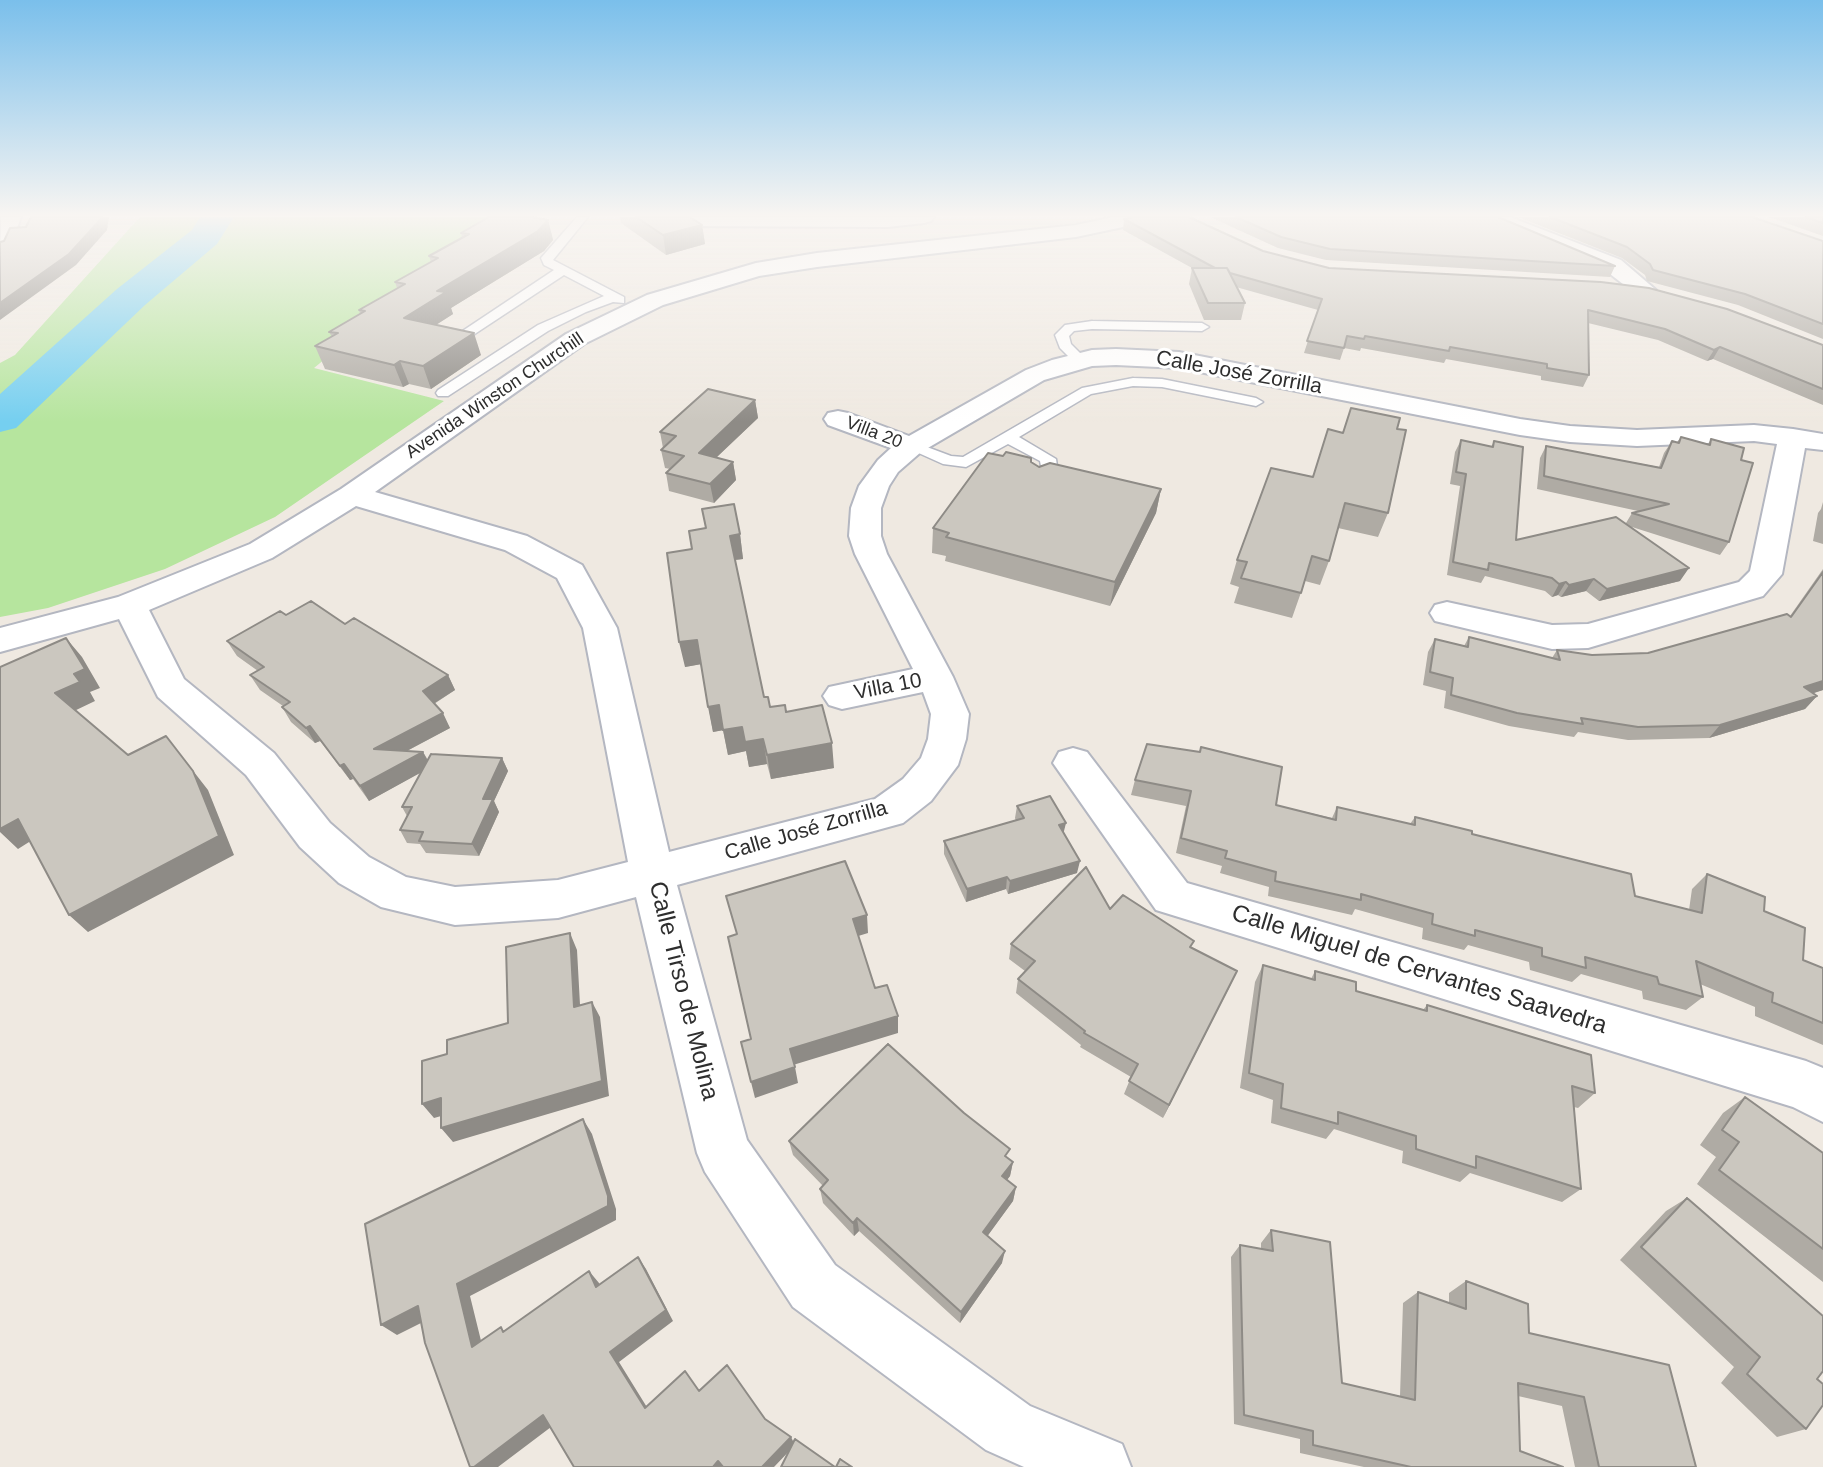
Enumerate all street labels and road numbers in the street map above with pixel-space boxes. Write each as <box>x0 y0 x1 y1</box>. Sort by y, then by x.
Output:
street label: Avenida Winston Churchill <box>402 328 588 464</box>
street label: Calle José Zorrilla <box>1154 346 1324 400</box>
street label: Villa 20 <box>843 412 905 454</box>
street label: Villa 10 <box>852 668 924 706</box>
street label: Calle José Zorrilla <box>722 796 890 866</box>
street label: Calle Tirso de Molina <box>642 879 724 1103</box>
street label: Calle Miguel de Cervantes Saavedra <box>1228 899 1610 1041</box>

